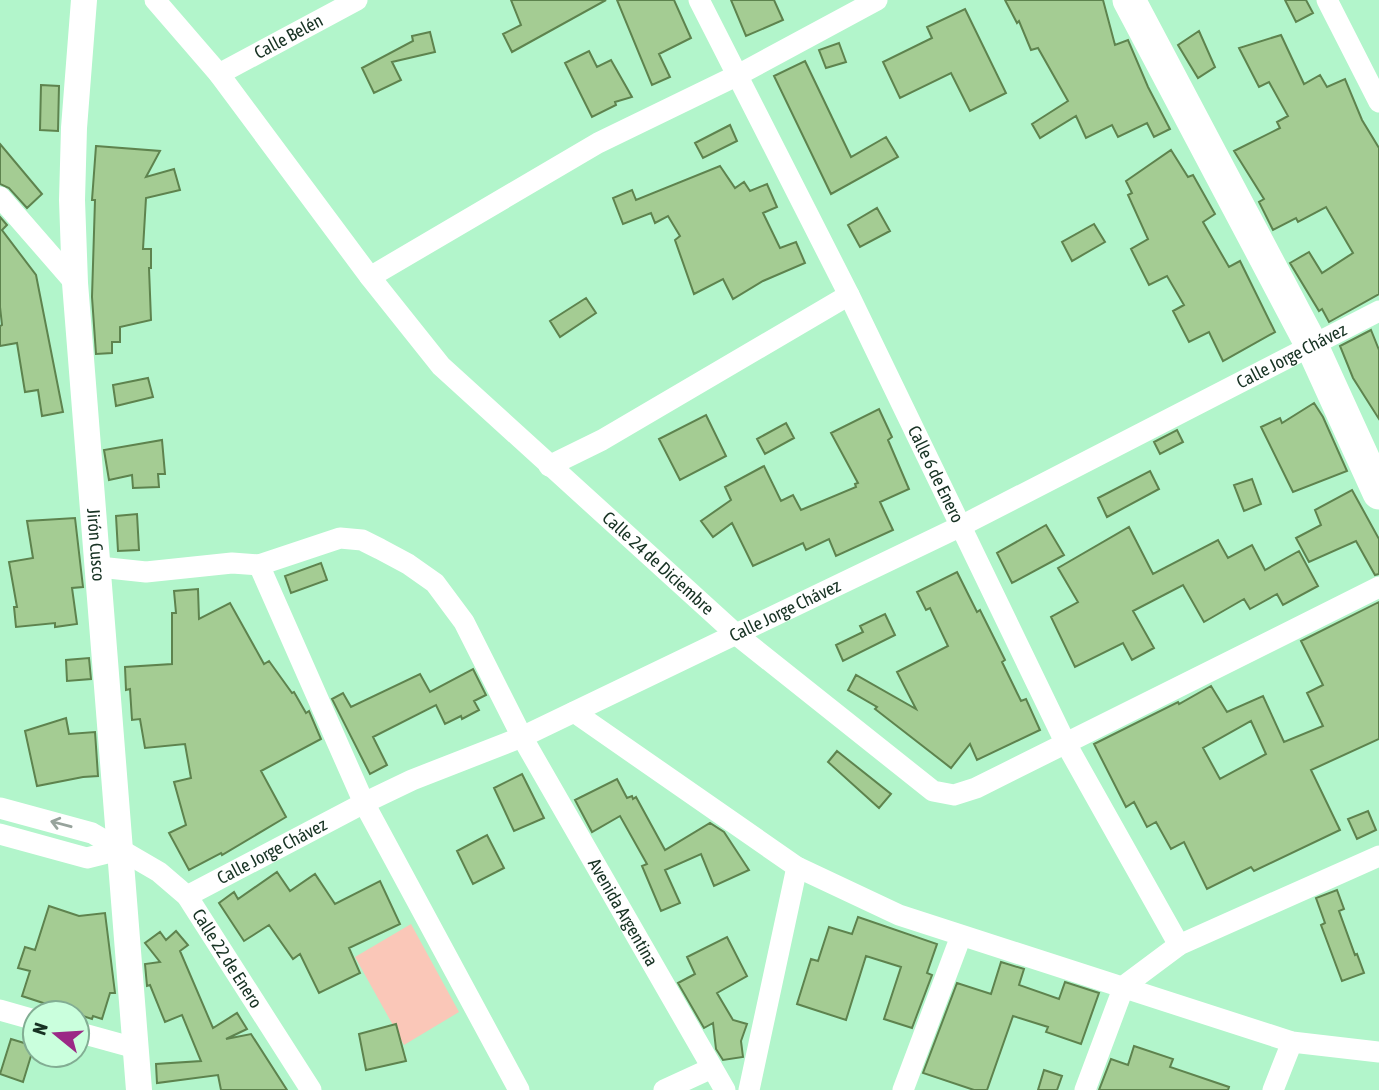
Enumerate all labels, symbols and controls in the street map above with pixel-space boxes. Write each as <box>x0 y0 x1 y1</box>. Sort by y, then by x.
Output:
street label: Calle Belén <box>250 9 326 63</box>
street label: Calle Jorge Chávez <box>1233 318 1350 393</box>
street label: Calle 6 de Enero <box>904 422 968 526</box>
street label: Jirón Cusco <box>83 507 110 582</box>
street label: Calle 24 de Diciembre <box>598 507 719 619</box>
street label: Calle Jorge Chávez <box>726 574 844 646</box>
street label: Calle Jorge Chávez <box>213 813 331 888</box>
one-way arrow <box>51 817 73 830</box>
street label: Avenida Argentina <box>584 855 663 970</box>
street label: Calle 22 de Enero <box>188 905 267 1012</box>
north arrow <box>21 999 91 1069</box>
text: N <box>28 1020 52 1037</box>

